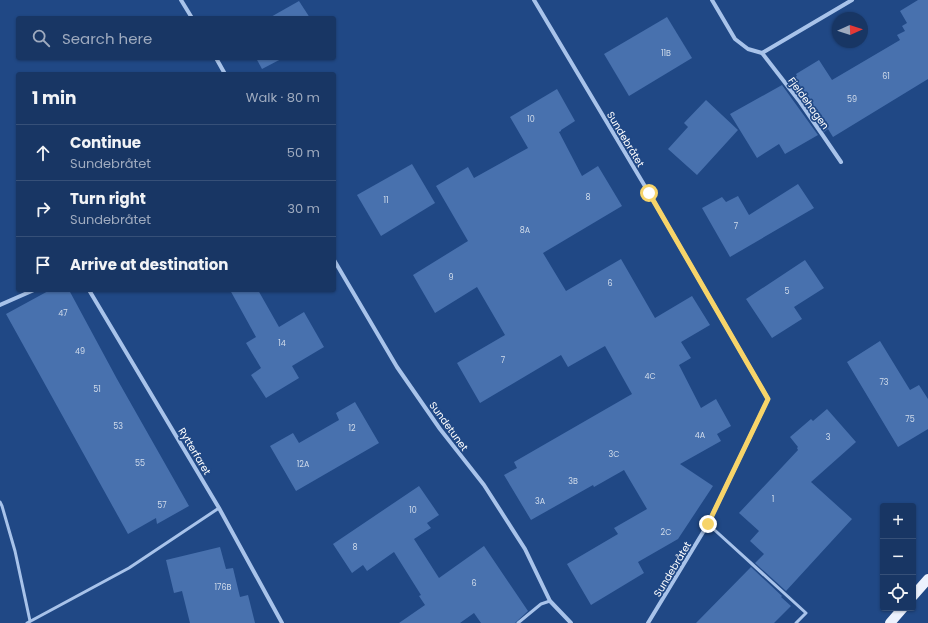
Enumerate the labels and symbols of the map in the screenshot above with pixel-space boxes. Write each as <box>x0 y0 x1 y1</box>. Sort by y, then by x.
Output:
north arrow <box>832 12 868 48</box>
house number: 11B <box>661 48 671 59</box>
house number: 61 <box>882 71 890 82</box>
street label: Fjeldehagen <box>784 74 833 133</box>
house number: 59 <box>847 94 857 105</box>
street label: Sundebråtet <box>603 109 648 170</box>
house number: 10 <box>527 114 535 125</box>
route start <box>640 184 658 202</box>
house number: 8 <box>585 192 591 203</box>
house number: 11 <box>383 195 389 206</box>
house number: 7 <box>734 221 739 232</box>
house number: 8A <box>520 225 531 236</box>
house number: 9 <box>448 272 454 283</box>
house number: 6 <box>607 278 613 289</box>
house number: 5 <box>784 286 790 297</box>
house number: 47 <box>58 308 68 319</box>
house number: 14 <box>278 338 286 349</box>
house number: 49 <box>75 346 85 357</box>
house number: 7 <box>501 355 506 366</box>
house number: 4C <box>644 371 656 382</box>
house number: 73 <box>879 377 889 388</box>
house number: 51 <box>93 384 101 395</box>
street label: Sundetunet <box>426 398 472 454</box>
house number: 75 <box>905 414 915 425</box>
house number: 53 <box>113 421 123 432</box>
house number: 12 <box>348 423 356 434</box>
street label: Rytterfaret <box>175 425 215 478</box>
house number: 4A <box>695 430 706 441</box>
house number: 3 <box>826 432 831 443</box>
house number: 3C <box>609 449 619 460</box>
house number: 55 <box>135 458 145 469</box>
house number: 12A <box>297 459 310 470</box>
house number: 3B <box>568 476 578 487</box>
house number: 1 <box>772 494 774 505</box>
house number: 3A <box>535 496 546 507</box>
house number: 57 <box>157 500 167 511</box>
house number: 10 <box>409 505 417 516</box>
route end <box>699 515 717 533</box>
house number: 2C <box>661 527 671 538</box>
street label: Sundebråtet <box>650 538 695 600</box>
house number: 8 <box>352 542 358 553</box>
house number: 6 <box>471 578 477 589</box>
house number: 176B <box>215 582 232 593</box>

